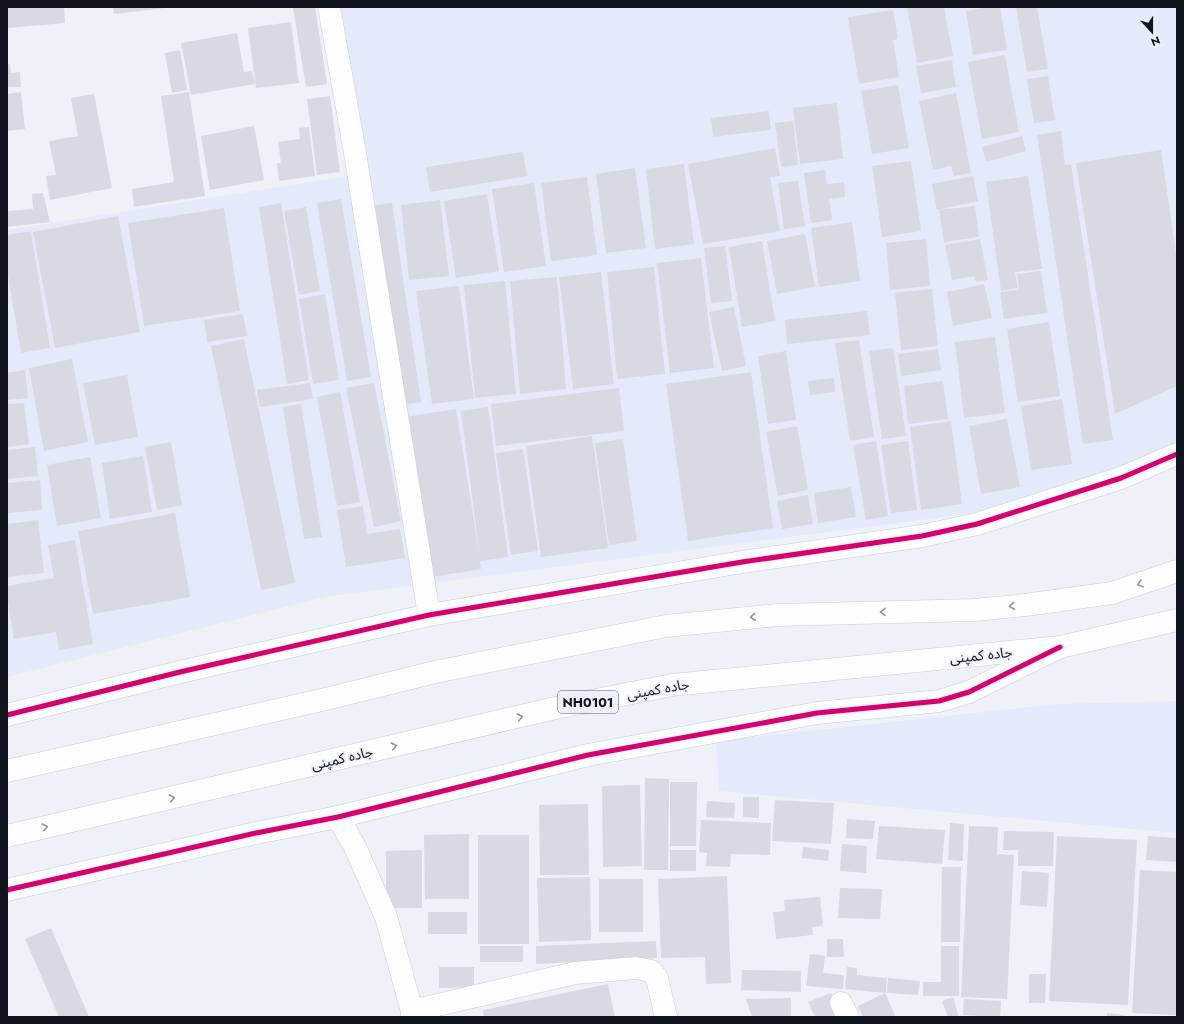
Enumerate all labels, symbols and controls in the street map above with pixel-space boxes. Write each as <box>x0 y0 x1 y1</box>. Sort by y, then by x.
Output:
north arrow <box>1132 12 1172 52</box>
text: N <box>1149 32 1163 50</box>
one-way arrow <box>1137 579 1144 587</box>
one-way arrow <box>1009 602 1015 611</box>
one-way arrow <box>880 608 886 616</box>
one-way arrow <box>750 613 756 622</box>
street label: جاده کمپنی <box>949 642 1013 668</box>
street label: جاده کمپنی <box>625 674 691 704</box>
road number: NH0101 <box>558 691 618 713</box>
one-way arrow <box>517 713 523 721</box>
street label: جاده کمپنی <box>309 741 375 775</box>
one-way arrow <box>390 742 397 751</box>
one-way arrow <box>168 794 175 802</box>
one-way arrow <box>42 824 48 832</box>

